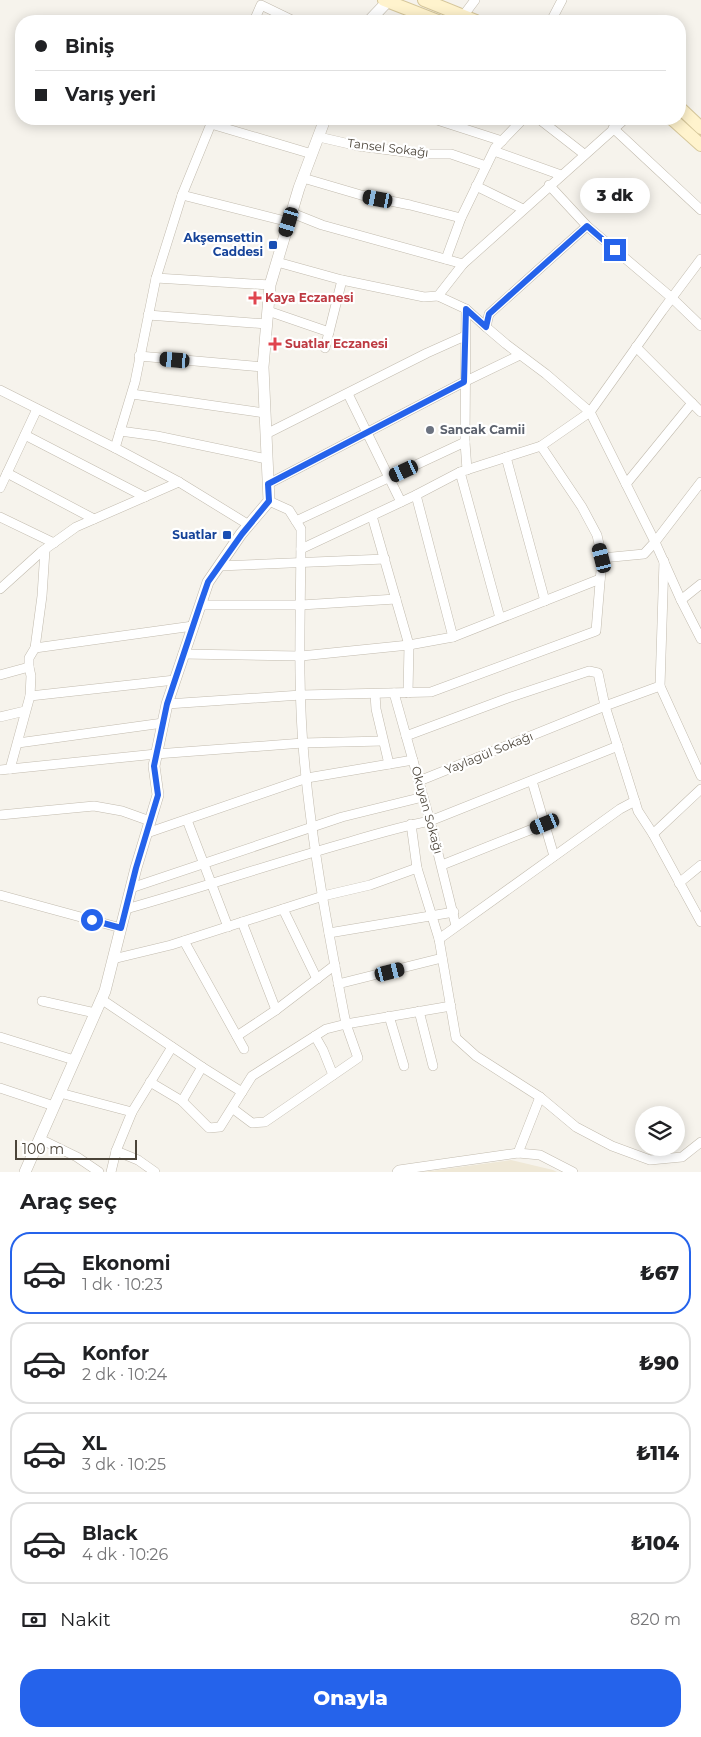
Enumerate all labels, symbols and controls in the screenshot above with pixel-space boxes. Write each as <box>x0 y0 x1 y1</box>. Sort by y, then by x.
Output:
text: Biniş <box>65 35 114 58</box>
text: Varış yeri <box>65 83 156 106</box>
street label: Tansel Sokağı <box>347 135 430 160</box>
callout: 3 dk <box>580 178 650 212</box>
text: 3 dk <box>597 186 633 205</box>
car <box>361 189 394 209</box>
car <box>277 205 300 239</box>
place label: Akşemsettin Caddesi <box>182 230 263 259</box>
marker: Akşemsettin Caddesi <box>267 239 279 251</box>
route end <box>604 239 626 261</box>
place label: Kaya Eczanesi <box>265 290 354 305</box>
marker: Kaya Eczanesi <box>249 292 261 304</box>
place label: Suatlar Eczanesi <box>285 336 388 351</box>
marker: Suatlar Eczanesi <box>269 338 281 350</box>
car <box>159 351 190 369</box>
place label: Sancak Camii <box>440 422 525 437</box>
marker: Sancak Camii <box>424 424 436 436</box>
car <box>387 458 420 484</box>
place label: Suatlar <box>172 527 217 542</box>
marker: Suatlar <box>221 529 233 541</box>
car <box>591 542 612 574</box>
street label: Yaylagül Sokağı <box>443 728 535 777</box>
street label: Okuyan Sokağı <box>409 764 446 855</box>
car <box>528 811 561 837</box>
route start <box>81 909 103 931</box>
car <box>373 961 406 983</box>
map controls <box>635 1106 685 1156</box>
button: layers <box>635 1106 685 1156</box>
scale bar <box>15 1137 138 1160</box>
text: 100 m <box>22 1140 64 1158</box>
text: Araç seç <box>20 1188 117 1215</box>
icon: car <box>22 1251 67 1296</box>
text: Ekonomi <box>82 1252 171 1275</box>
text: ₺67 <box>640 1262 679 1285</box>
text: 1 dk · 10:23 <box>82 1275 163 1294</box>
icon: car <box>22 1341 67 1386</box>
text: Konfor <box>82 1342 149 1365</box>
text: ₺90 <box>639 1352 679 1375</box>
text: 2 dk · 10:24 <box>82 1365 167 1384</box>
icon: car <box>22 1431 67 1476</box>
text: XL <box>82 1432 107 1455</box>
text: ₺114 <box>636 1442 679 1465</box>
text: 3 dk · 10:25 <box>82 1455 166 1474</box>
icon: car <box>22 1521 67 1566</box>
text: Black <box>82 1522 138 1545</box>
text: ₺104 <box>631 1532 679 1555</box>
text: 4 dk · 10:26 <box>82 1545 168 1564</box>
icon: cash <box>20 1606 48 1634</box>
text: Nakit <box>60 1608 111 1631</box>
text: 820 m <box>630 1610 681 1629</box>
button: Onayla <box>20 1669 681 1727</box>

